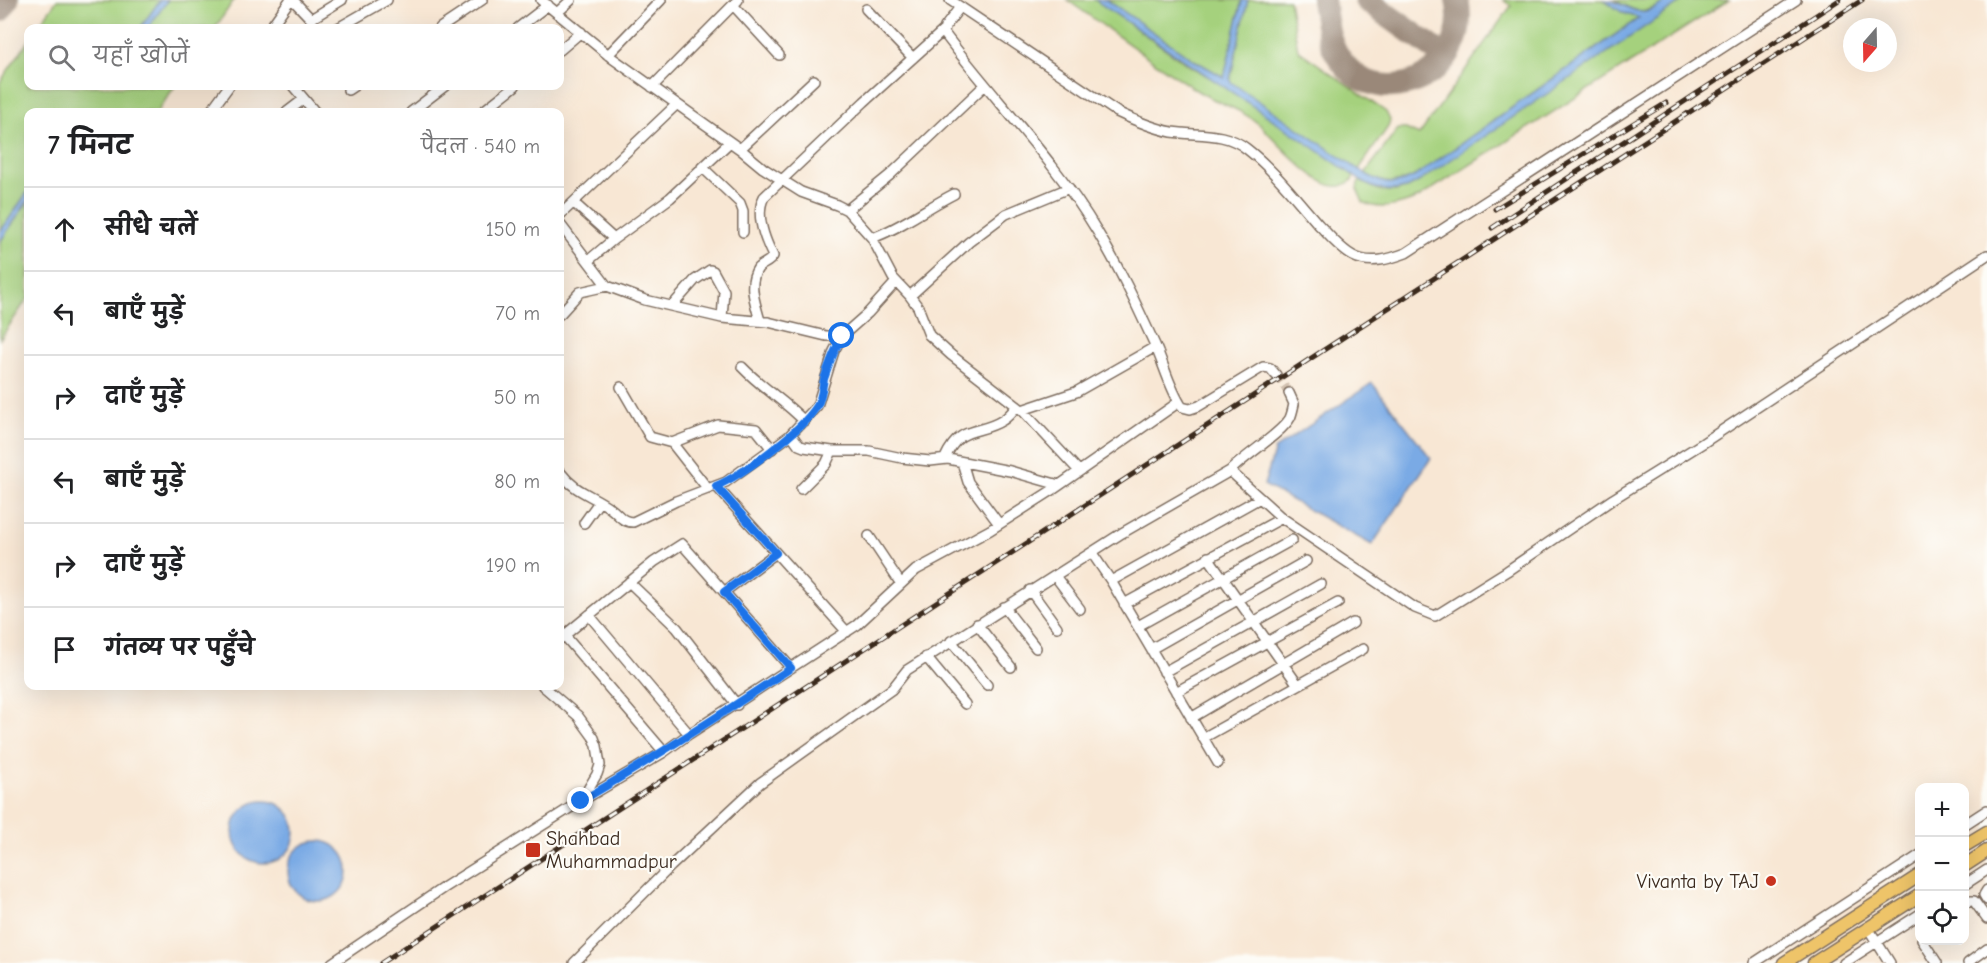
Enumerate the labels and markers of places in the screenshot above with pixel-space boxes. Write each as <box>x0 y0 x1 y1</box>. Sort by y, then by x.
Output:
place label: Shahbad Muhammadpur <box>546 827 677 873</box>
marker: Shahbad Muhammadpur <box>524 841 542 859</box>
place label: Vivanta by TAJ <box>1637 870 1759 893</box>
marker: Vivanta by TAJ <box>1764 874 1778 888</box>

